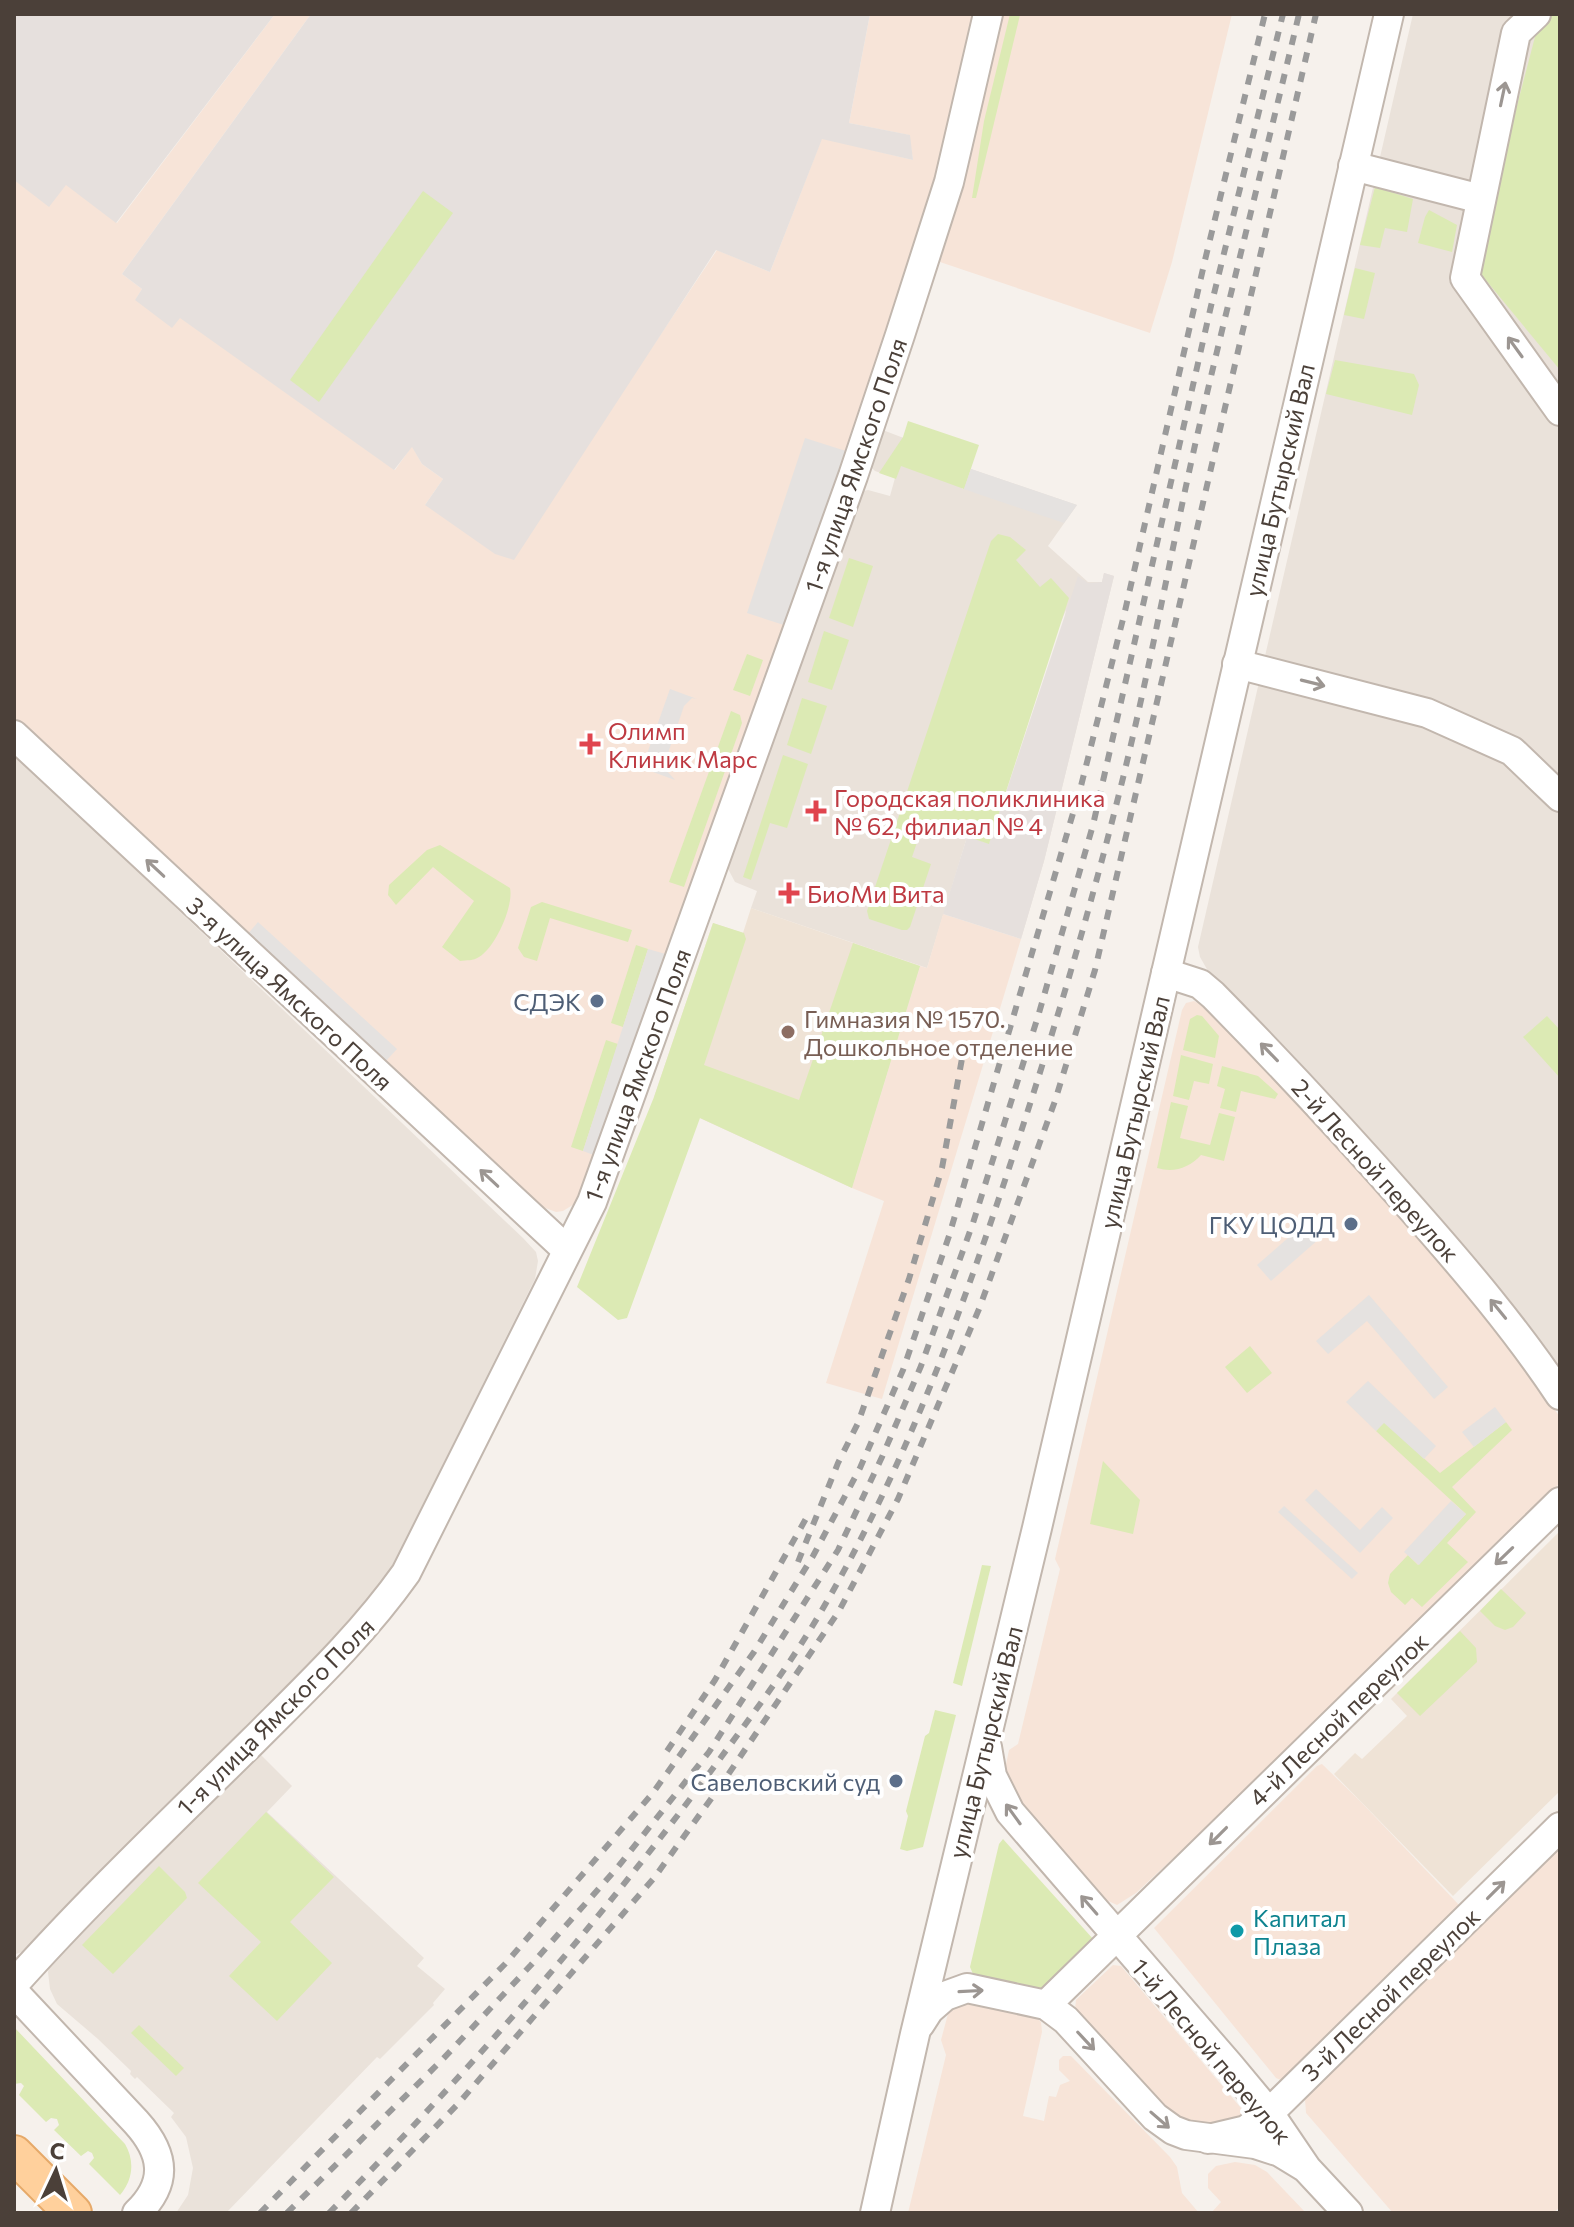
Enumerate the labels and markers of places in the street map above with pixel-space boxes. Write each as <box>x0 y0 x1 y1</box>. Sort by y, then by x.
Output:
place label: Олимп Клиник Марс <box>608 716 758 773</box>
marker: Олимп Клиник Марс <box>579 733 601 755</box>
place label: Городская поликлиника № 62, филиал № 4 <box>834 783 1105 840</box>
marker: Городская поликлиника № 62, филиал № 4 <box>805 800 827 822</box>
place label: БиоМи Вита <box>807 879 945 908</box>
marker: БиоМи Вита <box>778 882 800 904</box>
place label: СДЭК <box>513 987 581 1016</box>
marker: СДЭК <box>588 992 606 1010</box>
place label: Гимназия № 1570. Дошкольное отделение <box>804 1004 1073 1061</box>
marker: Гимназия № 1570. Дошкольное отделение <box>779 1023 797 1041</box>
place label: ГКУ ЦОДД <box>1209 1210 1335 1239</box>
marker: ГКУ ЦОДД <box>1342 1215 1360 1233</box>
place label: Савеловский cуд <box>690 1767 880 1796</box>
marker: Савеловский cуд <box>887 1772 905 1790</box>
place label: Капитал Плаза <box>1253 1903 1347 1960</box>
marker: Капитал Плаза <box>1228 1922 1246 1940</box>

